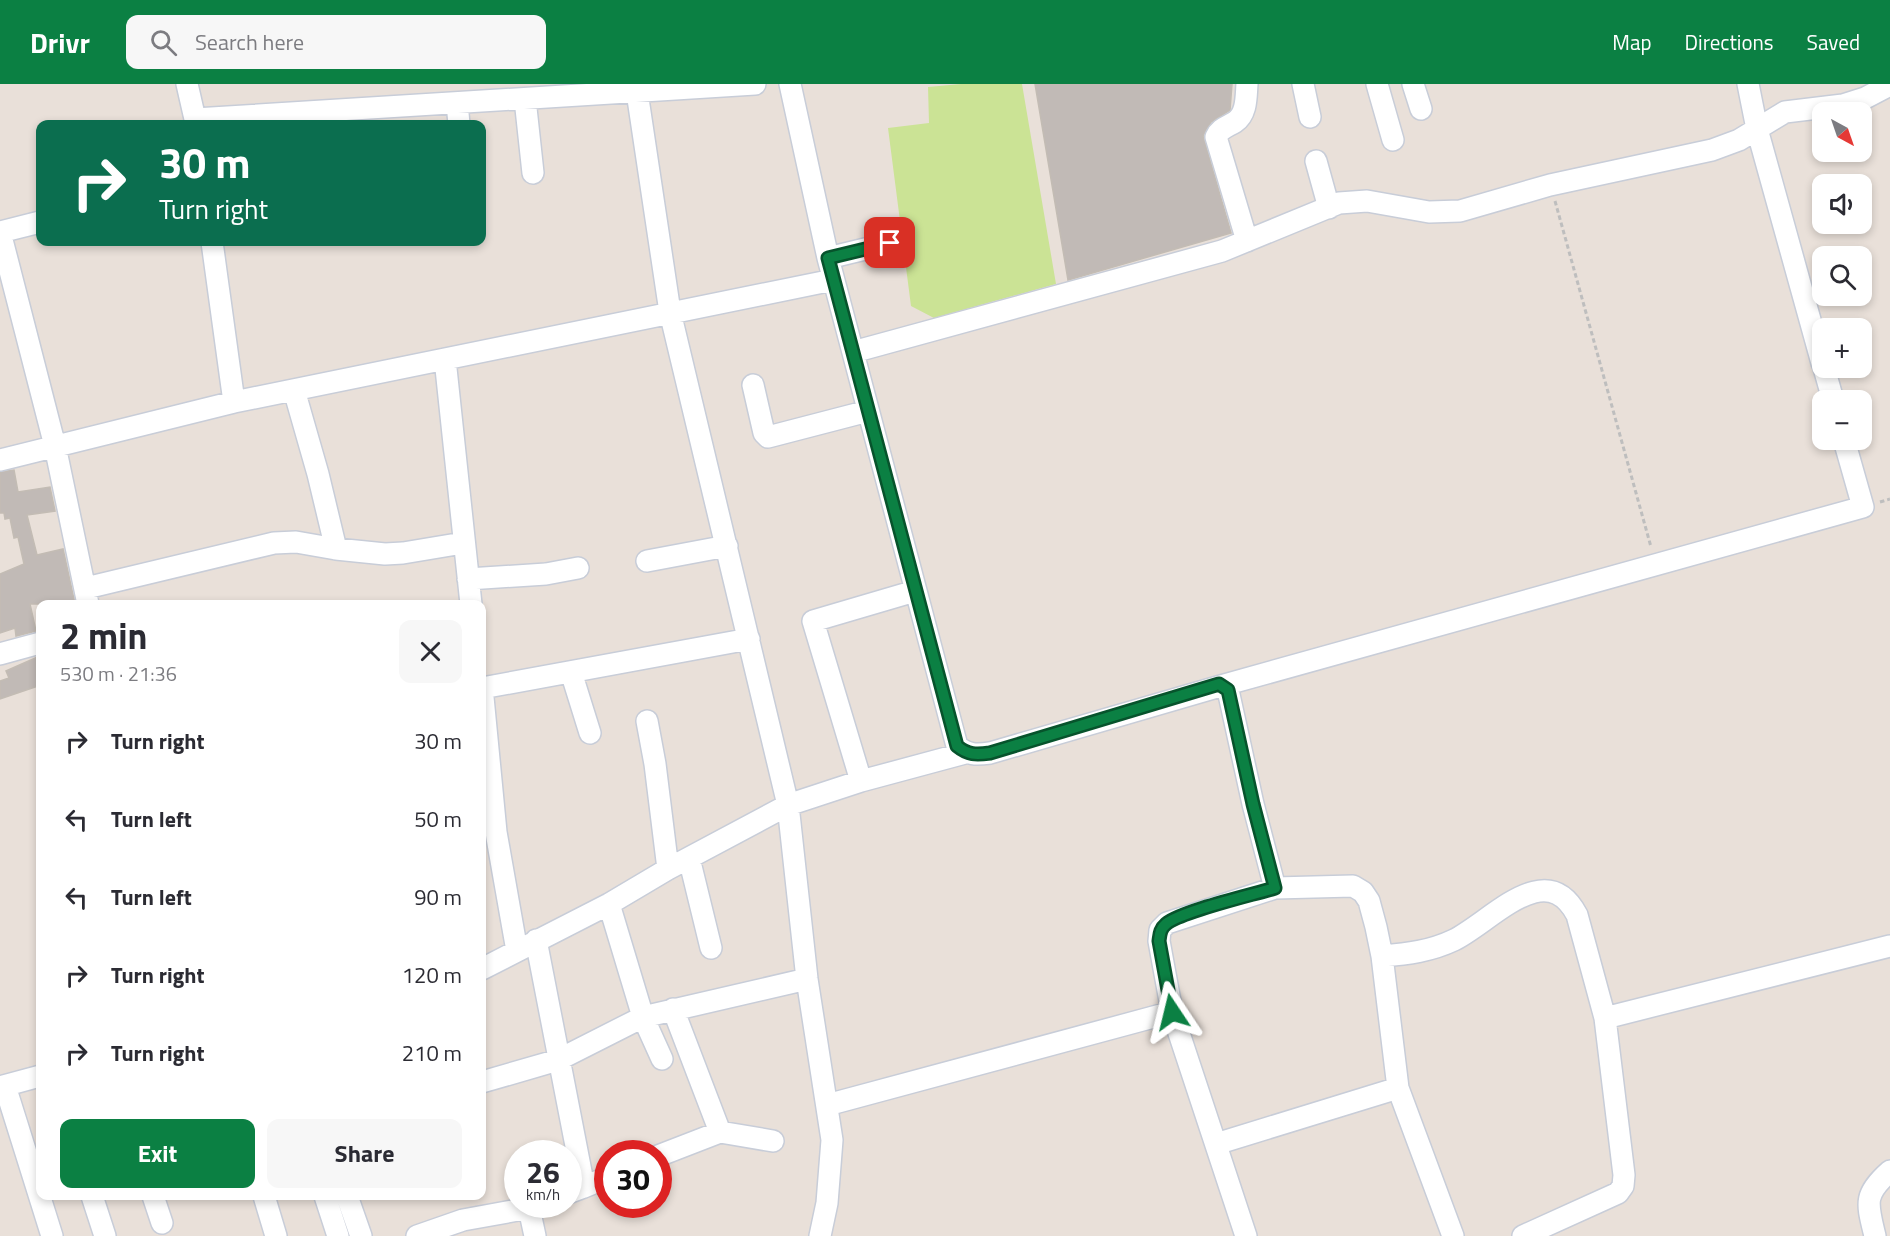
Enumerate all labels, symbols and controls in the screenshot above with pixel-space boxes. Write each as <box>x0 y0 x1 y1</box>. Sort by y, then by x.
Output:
search box <box>126 15 546 69</box>
text: Drivr <box>30 21 90 64</box>
text: Search here <box>195 25 304 59</box>
icon: search <box>147 26 180 59</box>
text: Map <box>1612 26 1652 58</box>
text: Directions <box>1685 26 1774 58</box>
text: Saved <box>1807 26 1860 58</box>
north arrow <box>1812 102 1872 162</box>
map controls <box>1812 102 1872 450</box>
text: 30 m <box>159 130 251 194</box>
icon: right <box>60 144 138 222</box>
button: sound <box>1812 174 1872 234</box>
text: Turn right <box>159 188 268 229</box>
pin <box>864 217 915 268</box>
icon: arrive <box>873 226 906 259</box>
button: search <box>1812 246 1872 306</box>
button: + <box>1812 318 1872 378</box>
button: − <box>1812 390 1872 450</box>
text: 2 min <box>60 608 147 663</box>
button: close <box>399 620 462 683</box>
text: 530 m · 21:36 <box>60 658 177 689</box>
text: Turn right <box>111 724 205 758</box>
text: 30 m <box>414 724 462 758</box>
icon: right <box>60 725 93 758</box>
text: Turn left <box>111 802 192 836</box>
text: 50 m <box>414 802 462 836</box>
icon: left <box>60 803 93 836</box>
text: Turn left <box>111 880 192 914</box>
text: 90 m <box>414 880 462 914</box>
icon: left <box>60 881 93 914</box>
text: Turn right <box>111 958 205 992</box>
text: 120 m <box>402 958 462 992</box>
icon: right <box>60 959 93 992</box>
position arrow <box>1140 980 1204 1044</box>
text: Turn right <box>111 1036 205 1070</box>
text: 210 m <box>402 1036 462 1070</box>
icon: right <box>60 1037 93 1070</box>
button: Exit <box>60 1119 255 1188</box>
button: Share <box>267 1119 462 1188</box>
speed limit sign: 30 <box>594 1140 672 1218</box>
text: 26 <box>526 1149 560 1195</box>
text: km/h <box>526 1183 560 1206</box>

